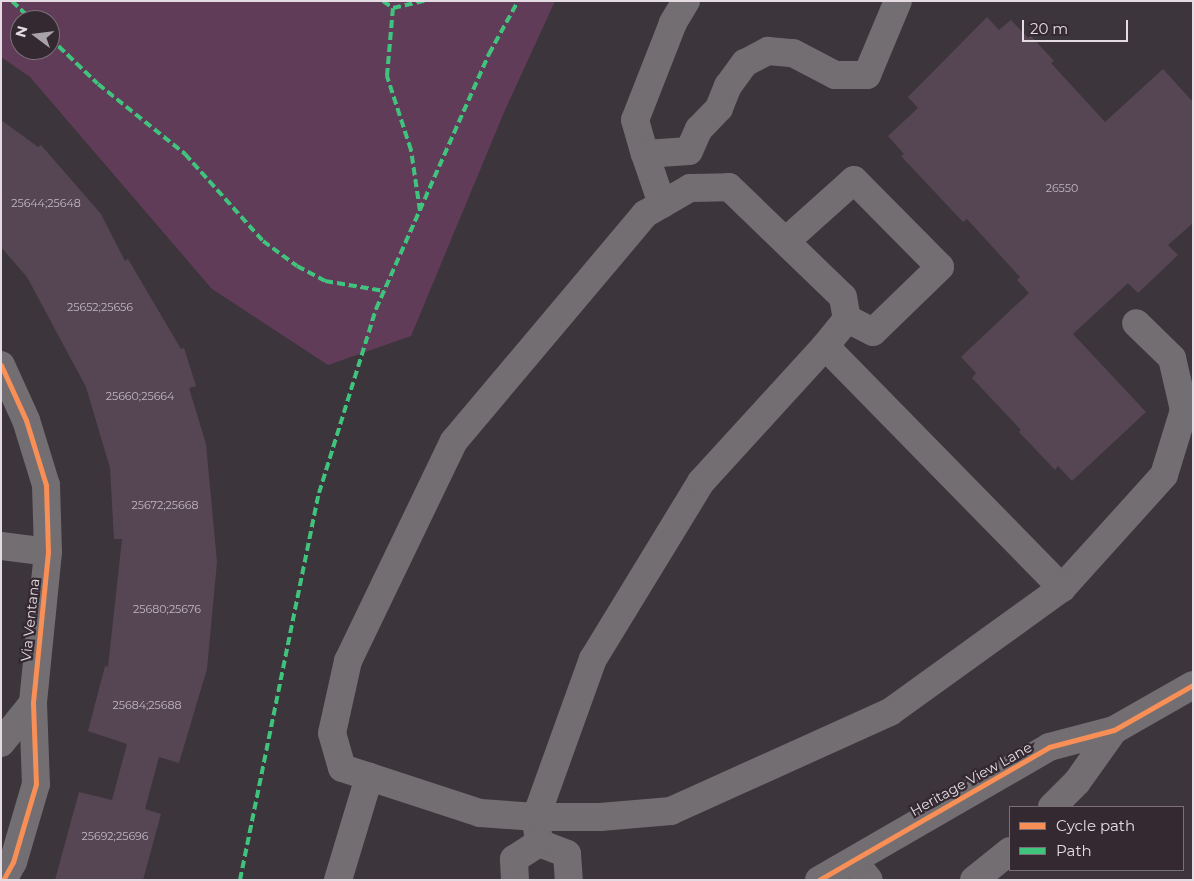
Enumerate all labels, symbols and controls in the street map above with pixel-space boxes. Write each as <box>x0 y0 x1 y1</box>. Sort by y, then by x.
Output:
north arrow <box>10 10 60 60</box>
scale bar <box>1024 10 1130 42</box>
text: 20 m <box>1030 19 1068 38</box>
text: N <box>11 24 32 39</box>
house number: 26550 <box>1046 181 1078 195</box>
house number: 25644;25648 <box>11 196 81 210</box>
house number: 25652;25656 <box>67 300 133 314</box>
house number: 25660;25664 <box>106 389 174 403</box>
house number: 25672;25668 <box>131 498 199 512</box>
street label: Via Ventana <box>17 578 43 662</box>
house number: 25680;25676 <box>133 602 201 616</box>
house number: 25684;25688 <box>112 698 182 712</box>
street label: Heritage View Lane <box>907 739 1035 819</box>
legend <box>1009 806 1184 871</box>
text: Cycle path <box>1056 816 1135 835</box>
house number: 25692;25696 <box>81 829 149 843</box>
text: Path <box>1056 841 1092 860</box>

